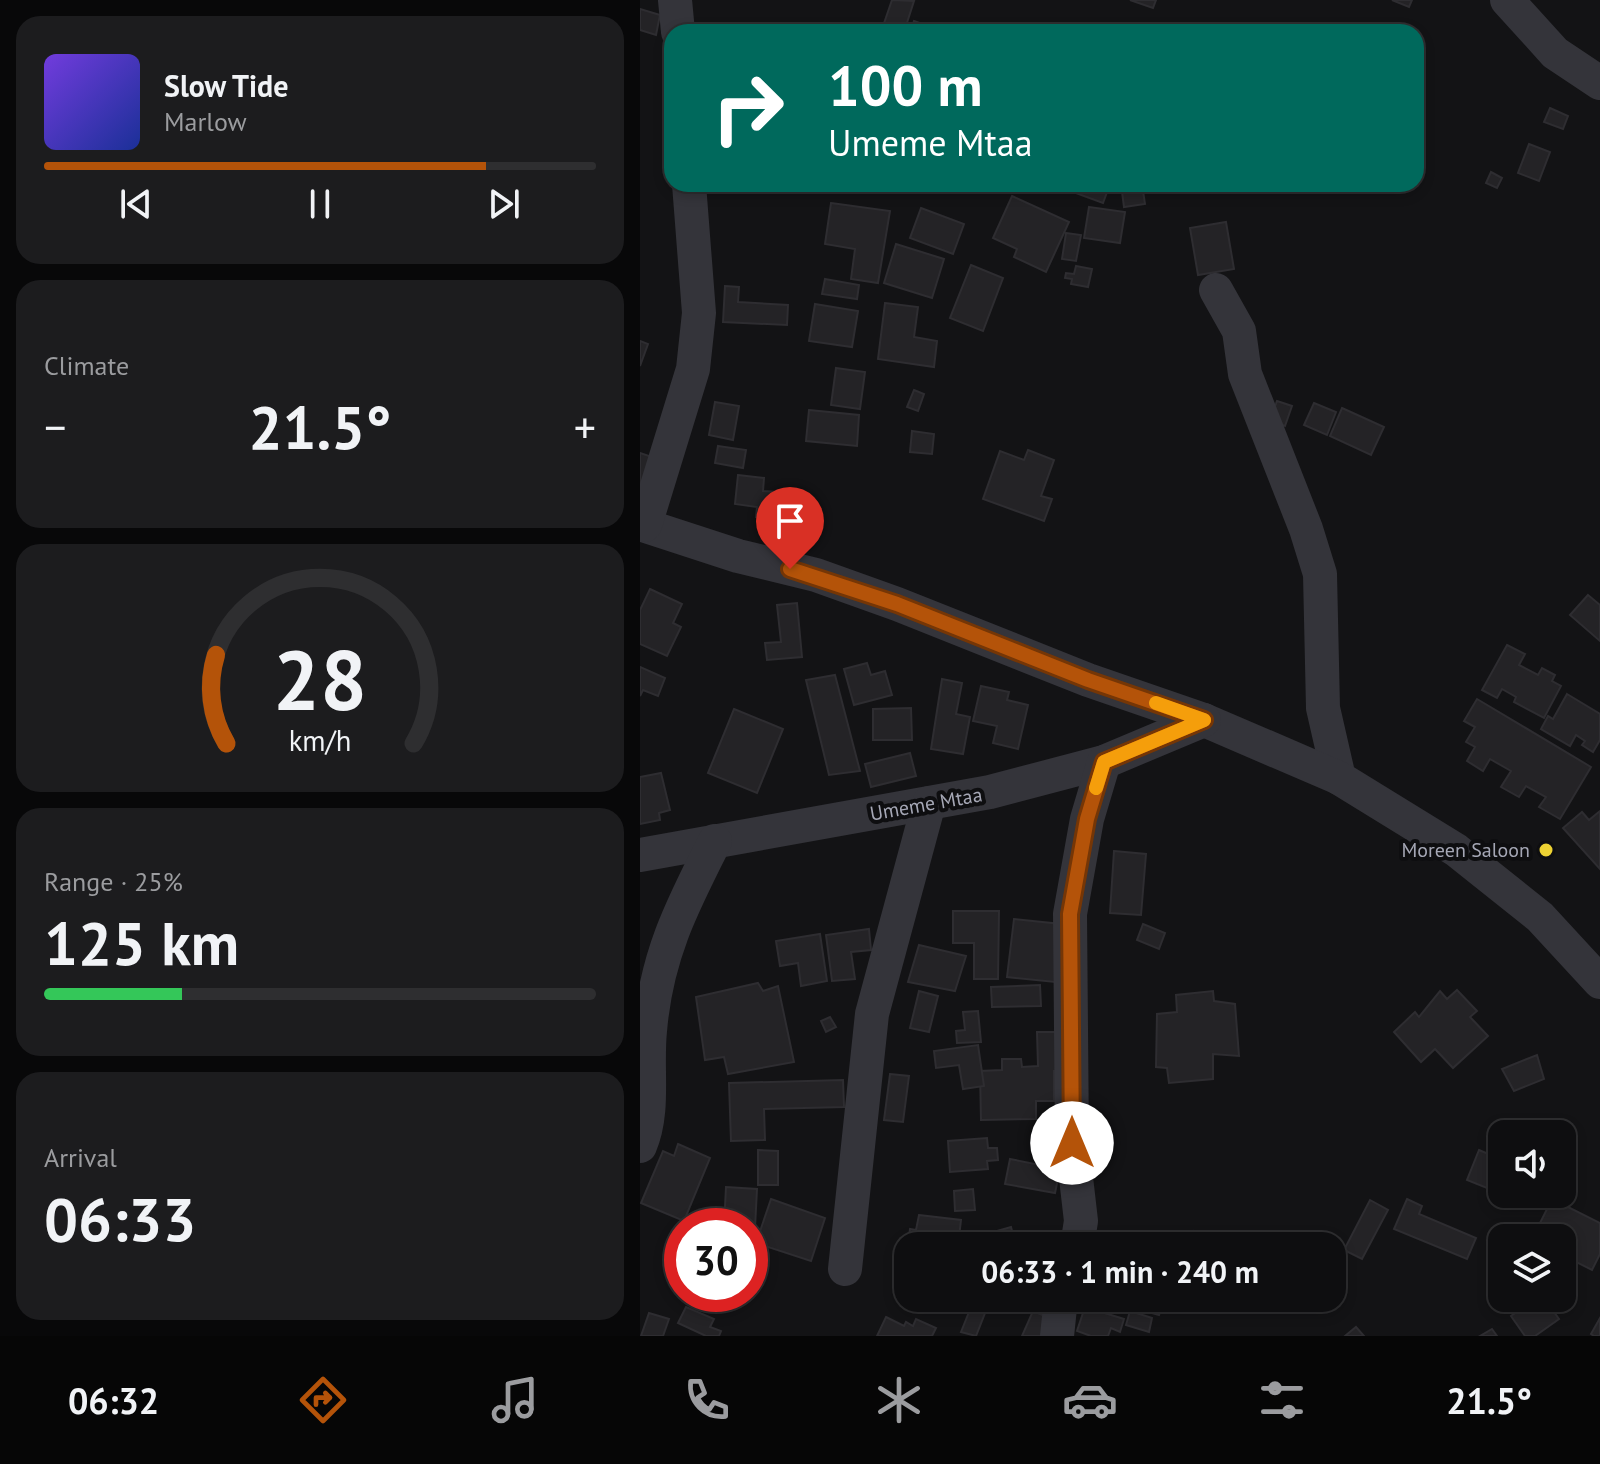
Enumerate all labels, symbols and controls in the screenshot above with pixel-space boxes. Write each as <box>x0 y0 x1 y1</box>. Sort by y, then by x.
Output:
text: 100 m <box>828 49 983 121</box>
icon: right <box>696 56 800 160</box>
text: Slow Tide <box>164 66 289 105</box>
text: Marlow <box>164 105 247 138</box>
text: Umeme Mtaa <box>828 119 1033 166</box>
icon: previous <box>114 182 158 226</box>
icon: pause <box>298 182 342 226</box>
icon: next <box>482 182 526 226</box>
text: Climate <box>44 349 129 382</box>
text: 21.5° <box>248 388 392 466</box>
text: − <box>44 398 66 455</box>
text: + <box>574 398 596 455</box>
pin <box>756 487 824 569</box>
icon: arrive <box>768 499 812 543</box>
text: 28 <box>273 625 367 733</box>
text: km/h <box>289 722 351 759</box>
street label: Umeme Mtaa <box>868 781 984 827</box>
place label: Moreen Saloon <box>1402 837 1530 863</box>
marker: Moreen Saloon <box>1537 841 1555 859</box>
text: Range · 25% <box>44 865 183 898</box>
text: 125 km <box>44 904 239 982</box>
position arrow <box>1030 1101 1114 1185</box>
map controls <box>1488 1120 1576 1312</box>
button: sound <box>1488 1120 1576 1208</box>
text: Arrival <box>44 1141 117 1174</box>
text: 06:33 <box>44 1180 196 1258</box>
speed limit sign: 30 <box>664 1208 768 1312</box>
button: layers <box>1488 1224 1576 1312</box>
text: 06:33 · 1 min · 240 m <box>981 1252 1259 1291</box>
icon: directions <box>295 1372 351 1428</box>
icon: music <box>487 1372 543 1428</box>
icon: phone <box>679 1372 735 1428</box>
icon: climate <box>871 1372 927 1428</box>
icon: car <box>1062 1372 1118 1428</box>
icon: filters <box>1254 1372 1310 1428</box>
text: 06:32 <box>68 1377 159 1424</box>
text: 21.5° <box>1446 1377 1532 1424</box>

